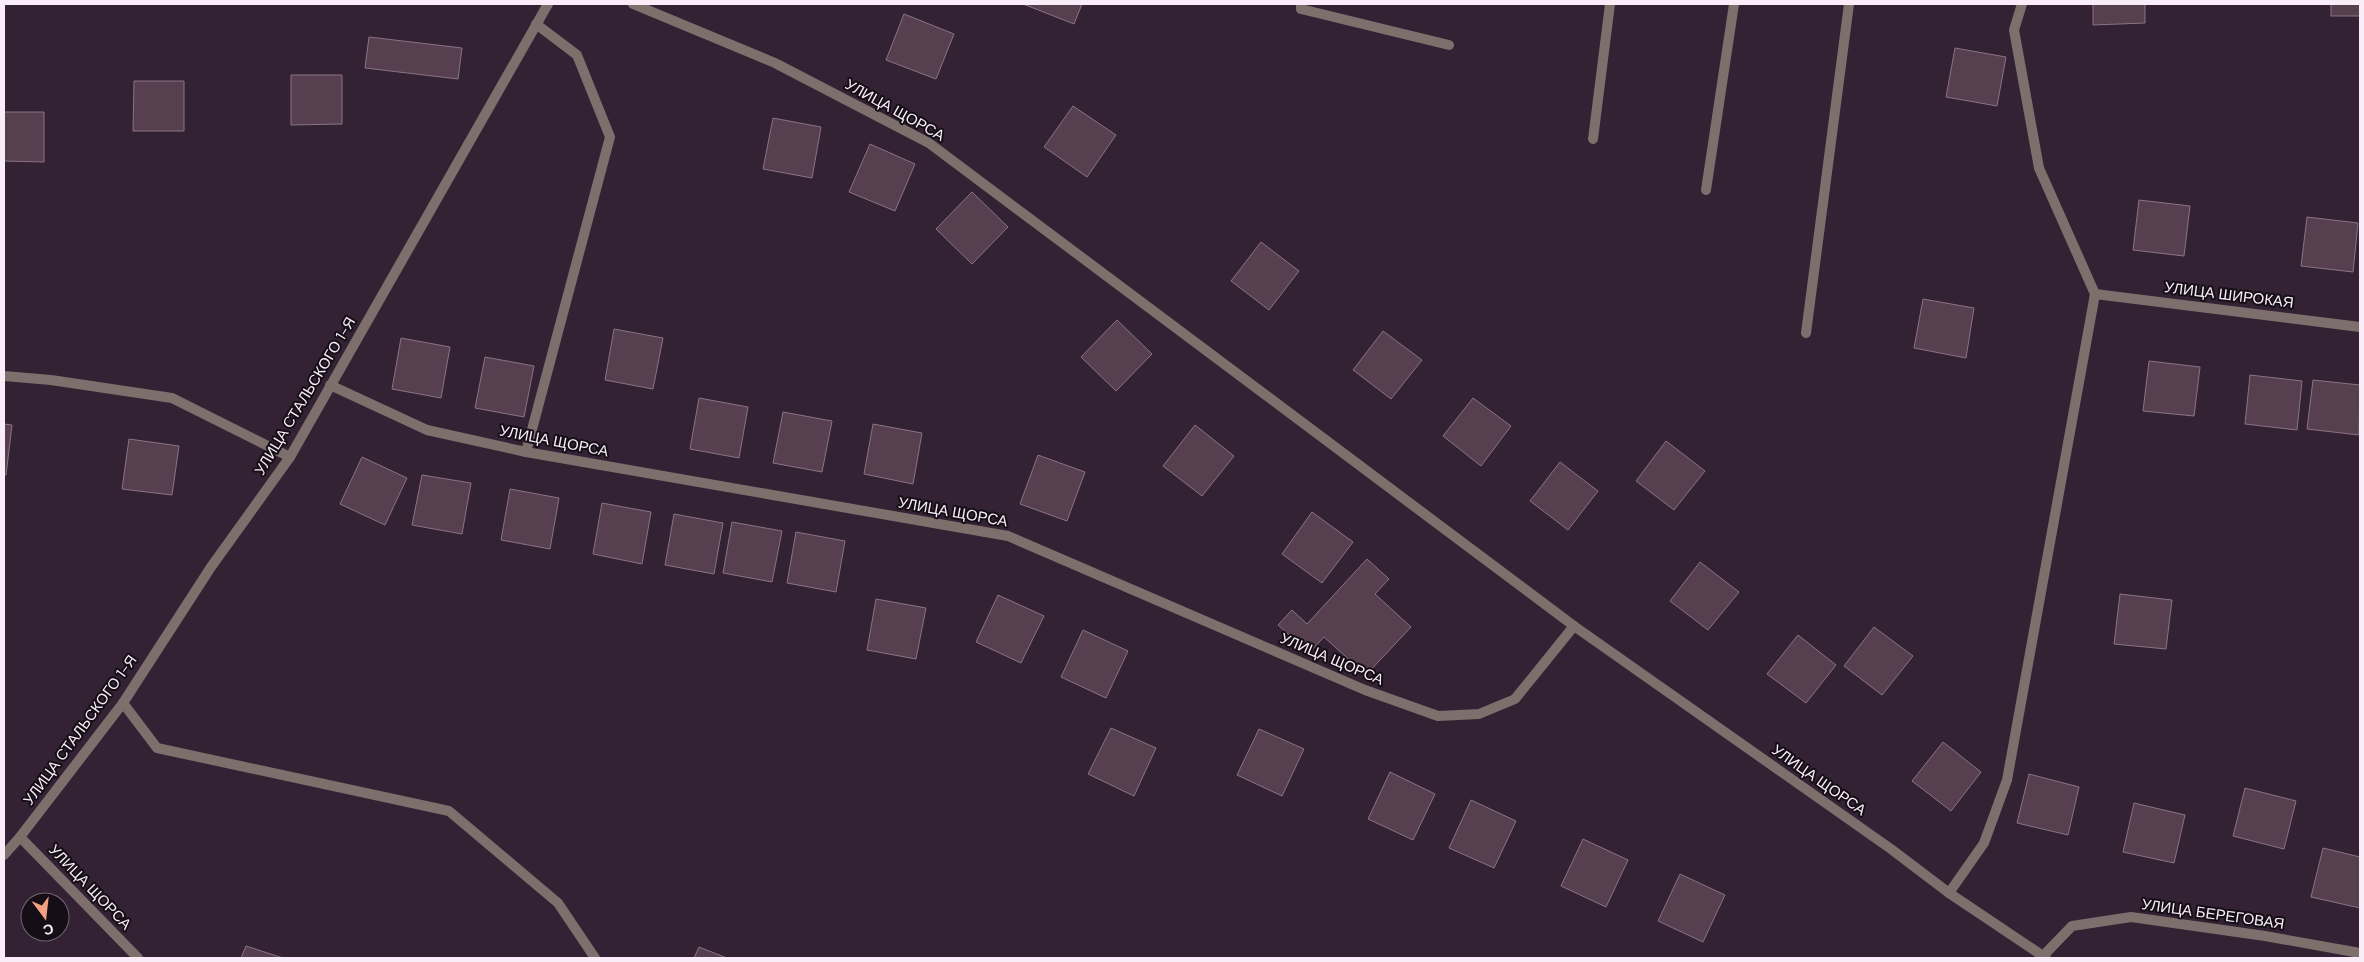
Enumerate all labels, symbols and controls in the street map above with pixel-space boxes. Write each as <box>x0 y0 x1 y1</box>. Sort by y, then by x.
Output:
street label: УЛИЦА ЩОРСА <box>842 74 948 146</box>
street label: УЛИЦА ШИРОКАЯ <box>2163 277 2295 313</box>
street label: УЛИЦА СТАЛЬСКОГО 1-Я <box>250 313 360 479</box>
street label: УЛИЦА ЩОРСА <box>498 421 610 461</box>
street label: УЛИЦА ЩОРСА <box>897 493 1009 531</box>
street label: УЛИЦА ЩОРСА <box>1277 628 1387 690</box>
street label: УЛИЦА СТАЛЬСКОГО 1-Я <box>19 651 141 809</box>
street label: УЛИЦА ЩОРСА <box>1768 740 1870 820</box>
street label: УЛИЦА ЩОРСА <box>45 841 135 933</box>
north arrow <box>20 892 70 942</box>
street label: УЛИЦА БЕРЕГОВАЯ <box>2140 894 2286 934</box>

